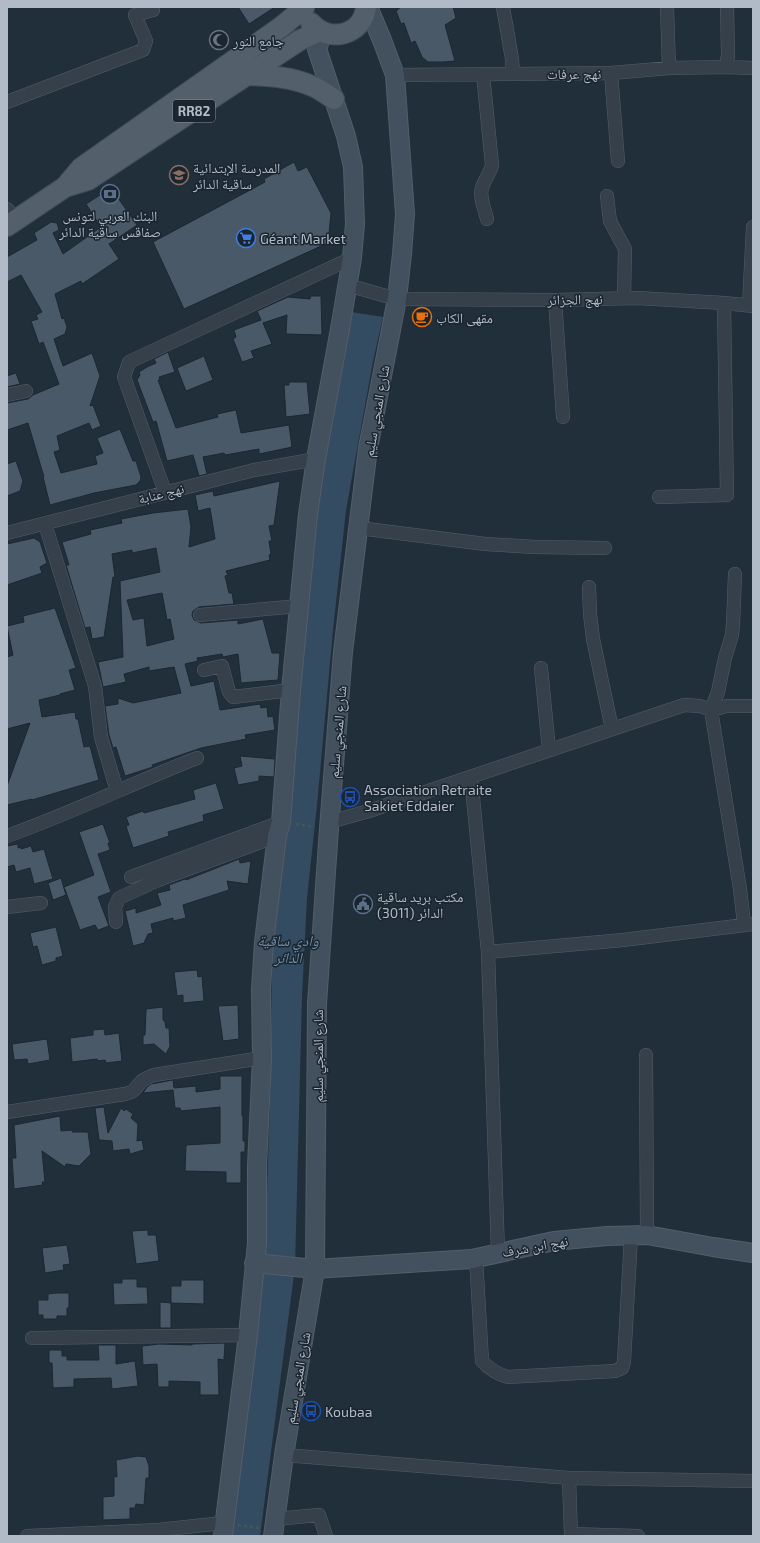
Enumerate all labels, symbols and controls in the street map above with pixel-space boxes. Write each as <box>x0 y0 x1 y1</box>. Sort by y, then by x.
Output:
mosque icon: جامع النور <box>208 29 230 51</box>
place label: جامع النور <box>232 32 284 51</box>
street label: نهج عرفات <box>547 65 601 84</box>
road number: RR82 <box>173 100 215 122</box>
place label: المدرسة الإبتدائية ساقية الدائر <box>192 159 280 193</box>
school or university icon: المدرسة الإبتدائية ساقية الدائر <box>168 164 190 186</box>
bank icon: البنك العربي لتونس صفاقس ساقية الدائر <box>99 183 121 205</box>
place label: البنك العربي لتونس صفاقس ساقية الدائر <box>58 207 161 241</box>
supermarket icon: Géant Market <box>235 227 257 249</box>
place label: Géant Market <box>260 230 346 247</box>
street label: نهج الجزائر <box>546 290 603 310</box>
cafe icon: مقهى الكاب <box>411 306 433 328</box>
place label: مقهى الكاب <box>436 309 493 327</box>
street label: شارع المنجي سليم <box>360 364 396 459</box>
street label: نهج عنابة <box>136 479 186 509</box>
street label: شارع المنجي سليم <box>324 685 353 779</box>
place label: Association Retraite Sakiet Eddaier <box>364 781 492 814</box>
bus stop icon: Association Retraite Sakiet Eddaier <box>339 786 361 808</box>
place label: مكتب بريد ساقية الدائر (3011) <box>377 888 463 922</box>
public building icon: مكتب بريد ساقية الدائر (3011) <box>352 893 374 915</box>
water label: وادي ساقية الدائر <box>257 931 319 967</box>
street label: شارع المنجي سليم <box>309 1009 329 1103</box>
street label: نهج ابن شرف <box>501 1232 570 1262</box>
street label: شارع المنجي سليم <box>281 1331 317 1426</box>
bus stop icon: Koubaa <box>300 1400 322 1422</box>
place label: Koubaa <box>325 1403 372 1420</box>

